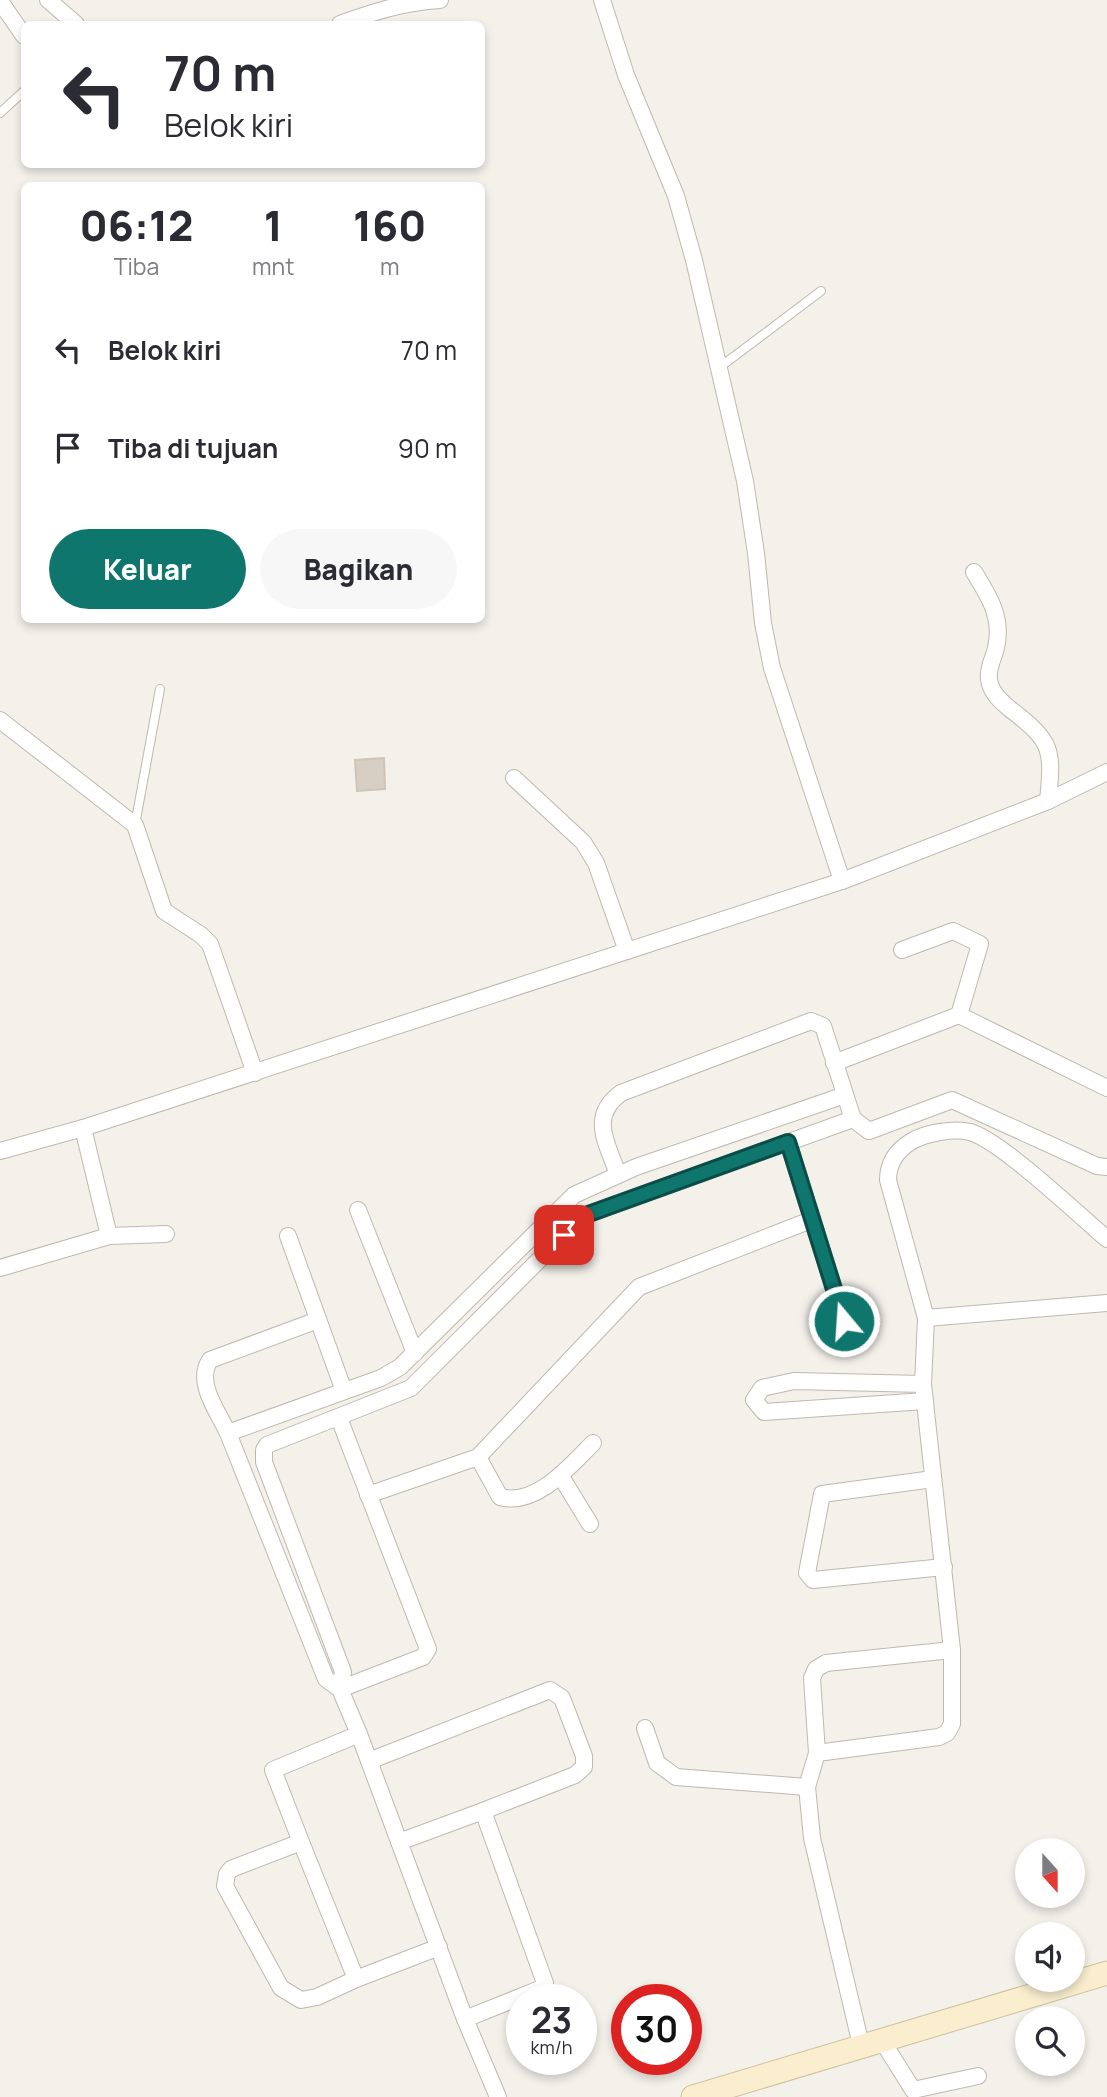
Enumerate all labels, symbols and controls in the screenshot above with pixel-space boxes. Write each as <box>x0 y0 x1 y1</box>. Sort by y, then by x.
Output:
text: 70 m <box>164 39 276 106</box>
icon: left <box>49 49 140 140</box>
text: Belok kiri <box>164 103 293 147</box>
text: 06:12 <box>80 196 193 254</box>
text: 1 <box>264 196 283 254</box>
text: 160 <box>353 196 426 254</box>
text: Tiba <box>114 250 159 282</box>
text: mnt <box>252 250 294 282</box>
text: m <box>380 250 399 282</box>
icon: left <box>49 331 87 369</box>
text: Belok kiri <box>108 332 222 368</box>
text: 70 m <box>401 332 457 368</box>
icon: arrive <box>49 429 87 467</box>
text: Tiba di tujuan <box>108 430 278 466</box>
text: 90 m <box>398 430 457 466</box>
button: Keluar <box>49 529 246 609</box>
button: Bagikan <box>260 529 457 609</box>
pin <box>534 1205 594 1265</box>
icon: arrive <box>545 1216 583 1254</box>
position arrow <box>807 1284 881 1358</box>
north arrow <box>1015 1838 1085 1908</box>
map controls <box>1015 1838 1085 2076</box>
button: sound <box>1015 1922 1085 1992</box>
speed limit sign: 30 <box>611 1984 702 2075</box>
text: 23 <box>531 1996 572 2044</box>
button: search <box>1015 2006 1085 2076</box>
text: km/h <box>531 2035 572 2059</box>

